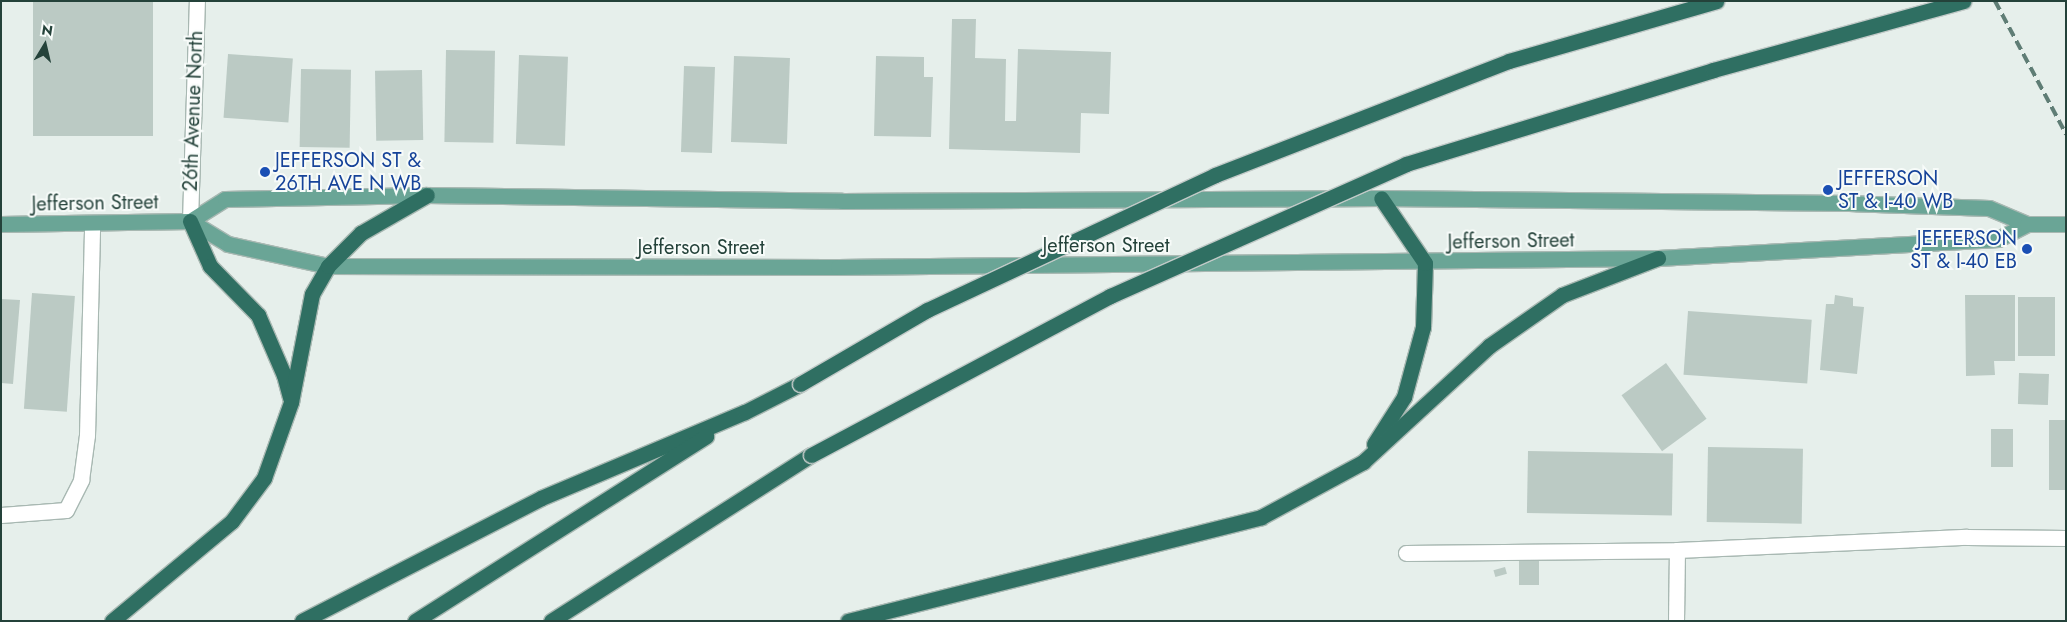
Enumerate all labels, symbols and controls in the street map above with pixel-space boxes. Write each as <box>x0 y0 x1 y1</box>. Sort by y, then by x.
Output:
text: N <box>40 19 54 41</box>
north arrow <box>20 20 70 70</box>
street label: 26th Avenue North <box>178 30 208 192</box>
place label: JEFFERSON ST & 26TH AVE N WB <box>275 148 421 195</box>
marker: JEFFERSON ST & 26TH AVE N WB <box>259 166 271 178</box>
place label: JEFFERSON ST & I-40 WB <box>1838 166 1953 213</box>
marker: JEFFERSON ST & I-40 WB <box>1822 184 1834 196</box>
street label: Jefferson Street <box>31 190 159 216</box>
place label: JEFFERSON ST & I-40 EB <box>1910 226 2017 273</box>
street label: Jefferson Street <box>1447 228 1575 254</box>
street label: Jefferson Street <box>1043 233 1169 257</box>
street label: Jefferson Street <box>638 235 764 259</box>
marker: JEFFERSON ST & I-40 EB <box>2021 243 2033 255</box>

